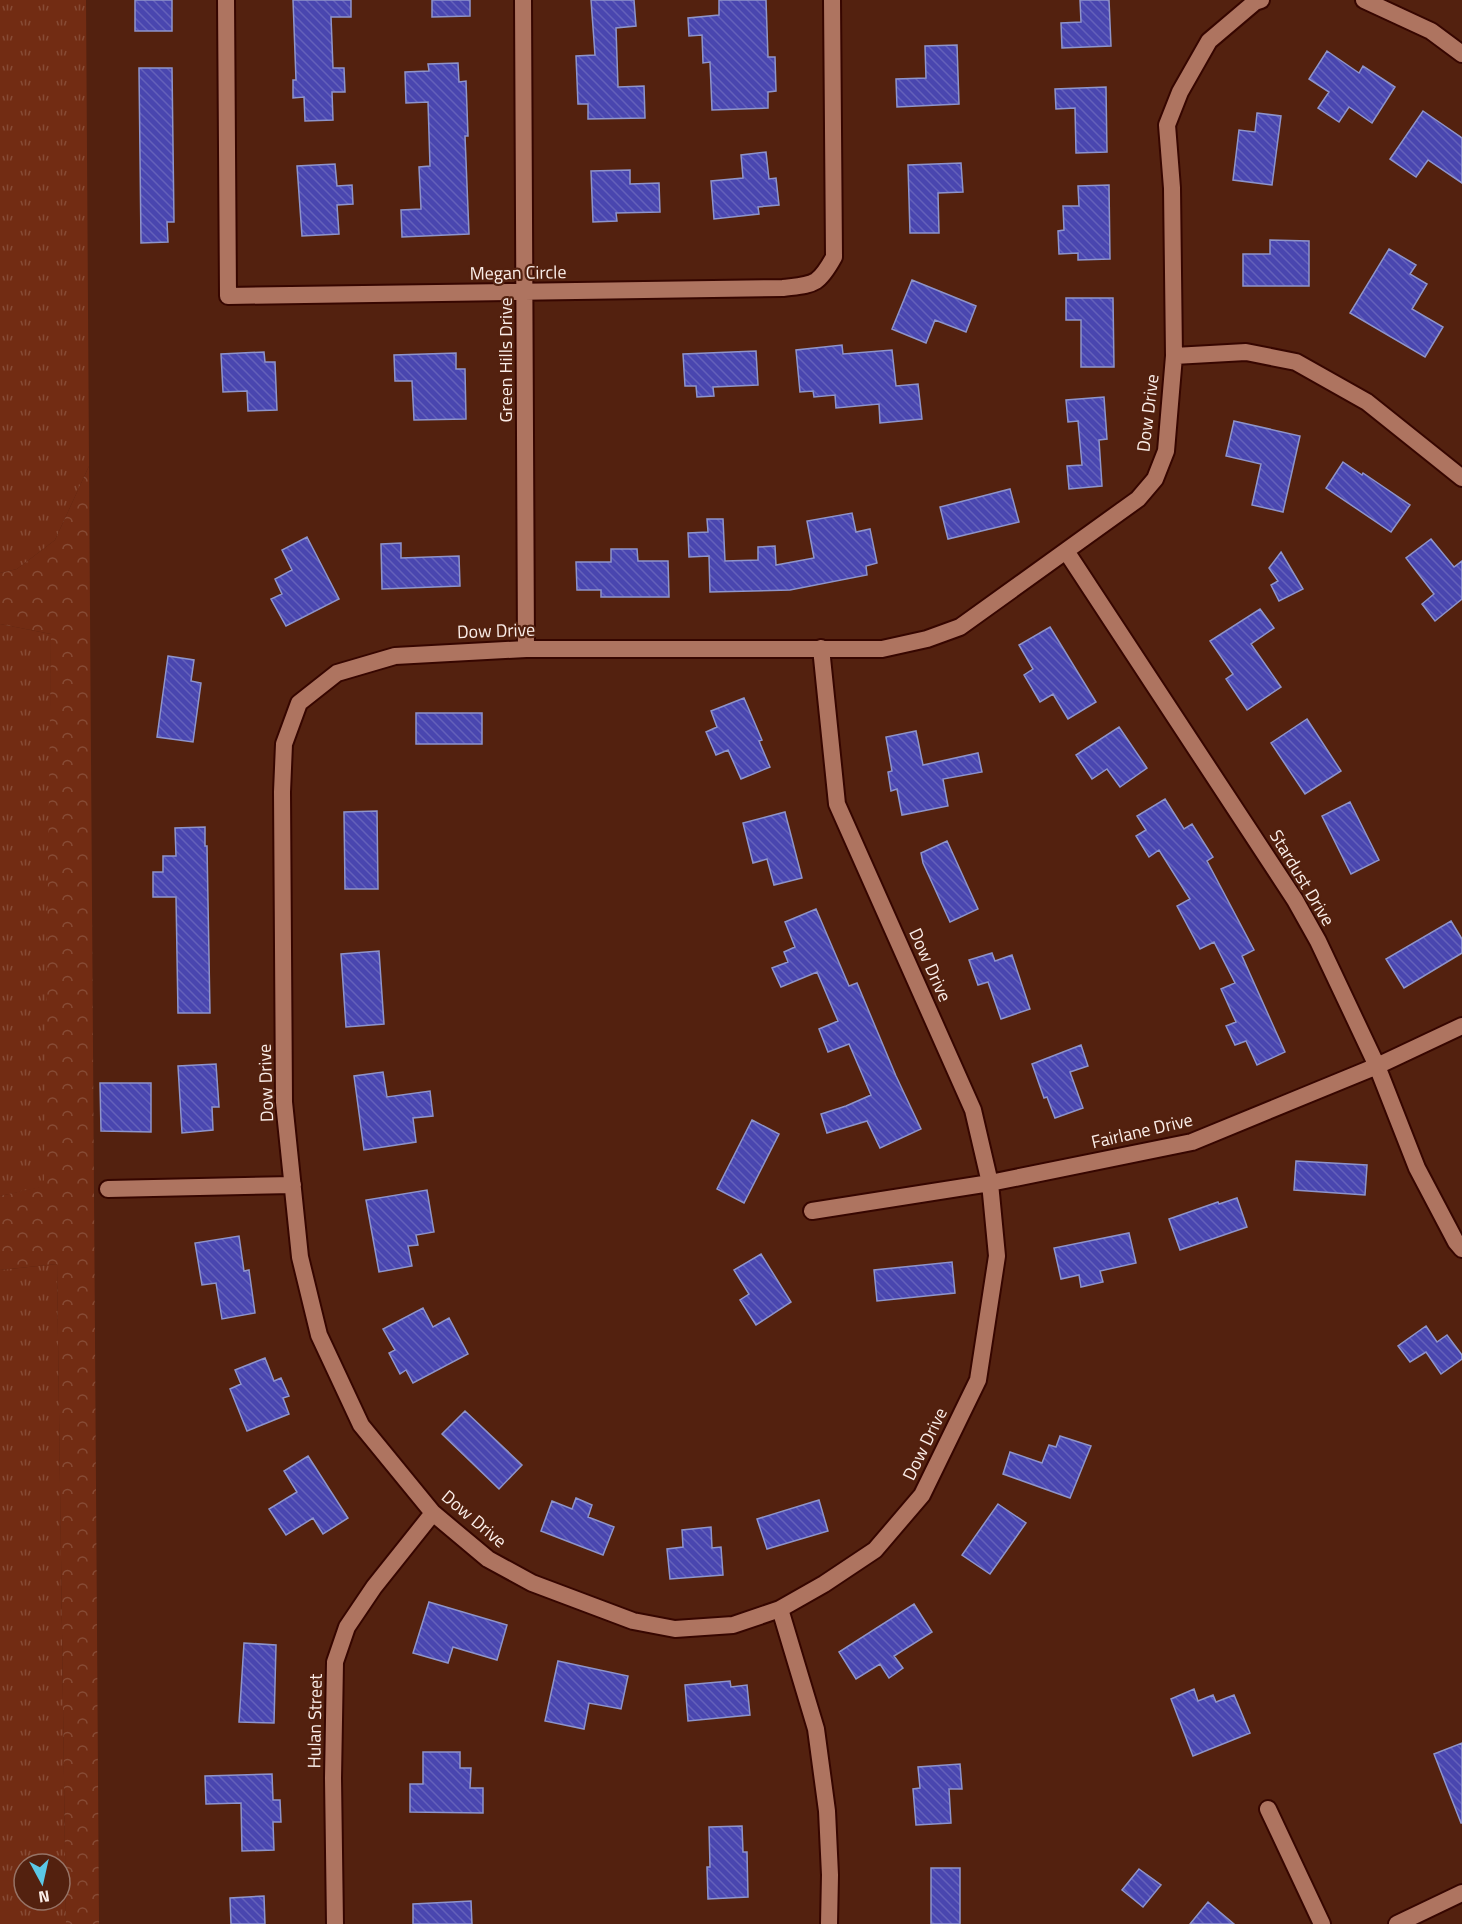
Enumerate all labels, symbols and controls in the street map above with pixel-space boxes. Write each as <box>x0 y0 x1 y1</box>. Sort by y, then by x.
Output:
street label: Megan Circle <box>469 258 567 287</box>
street label: Green Hills Drive <box>492 297 519 423</box>
street label: Dow Drive <box>1129 373 1166 453</box>
street label: Dow Drive <box>456 616 535 645</box>
street label: Stardust Drive <box>1263 824 1342 931</box>
street label: Dow Drive <box>902 924 959 1006</box>
street label: Dow Drive <box>251 1044 280 1123</box>
street label: Fairlane Drive <box>1089 1106 1195 1155</box>
street label: Dow Drive <box>895 1403 954 1485</box>
street label: Dow Drive <box>436 1483 513 1554</box>
street label: Hulan Street <box>300 1673 329 1769</box>
north arrow <box>12 1852 72 1912</box>
text: N <box>37 1884 51 1910</box>

